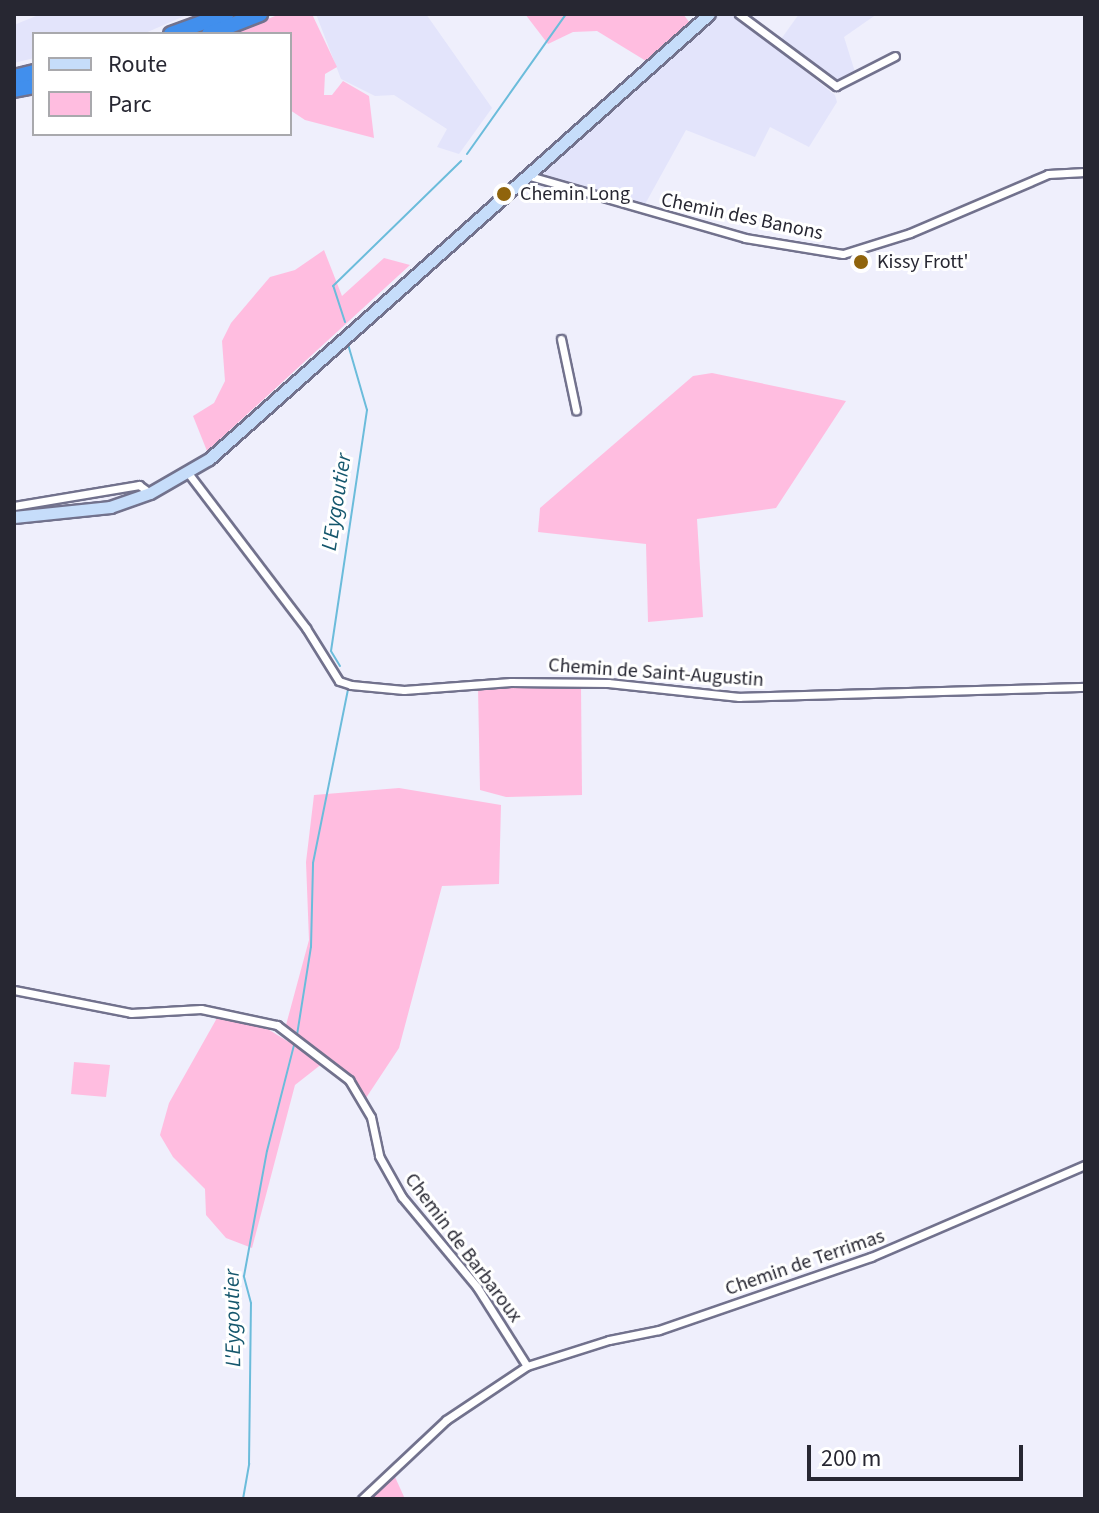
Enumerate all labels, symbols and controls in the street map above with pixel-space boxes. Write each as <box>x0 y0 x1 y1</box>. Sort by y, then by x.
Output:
legend <box>32 32 292 136</box>
text: Route <box>108 47 167 82</box>
text: Parc <box>108 87 152 122</box>
place label: Chemin Long <box>520 182 630 206</box>
marker: Chemin Long <box>495 185 513 203</box>
street label: Chemin des Banons <box>659 188 825 246</box>
place label: Kissy Frott' <box>877 250 968 274</box>
marker: Kissy Frott' <box>852 253 870 271</box>
water label: L'Eygoutier <box>316 452 358 552</box>
street label: Chemin de Saint-Augustin <box>547 653 765 693</box>
street label: Chemin de Barbaroux <box>399 1169 527 1327</box>
street label: Chemin de Terrimas <box>722 1224 888 1302</box>
water label: L'Eygoutier <box>219 1269 247 1367</box>
scale bar <box>811 1429 1027 1479</box>
text: 200 m <box>821 1441 881 1476</box>

